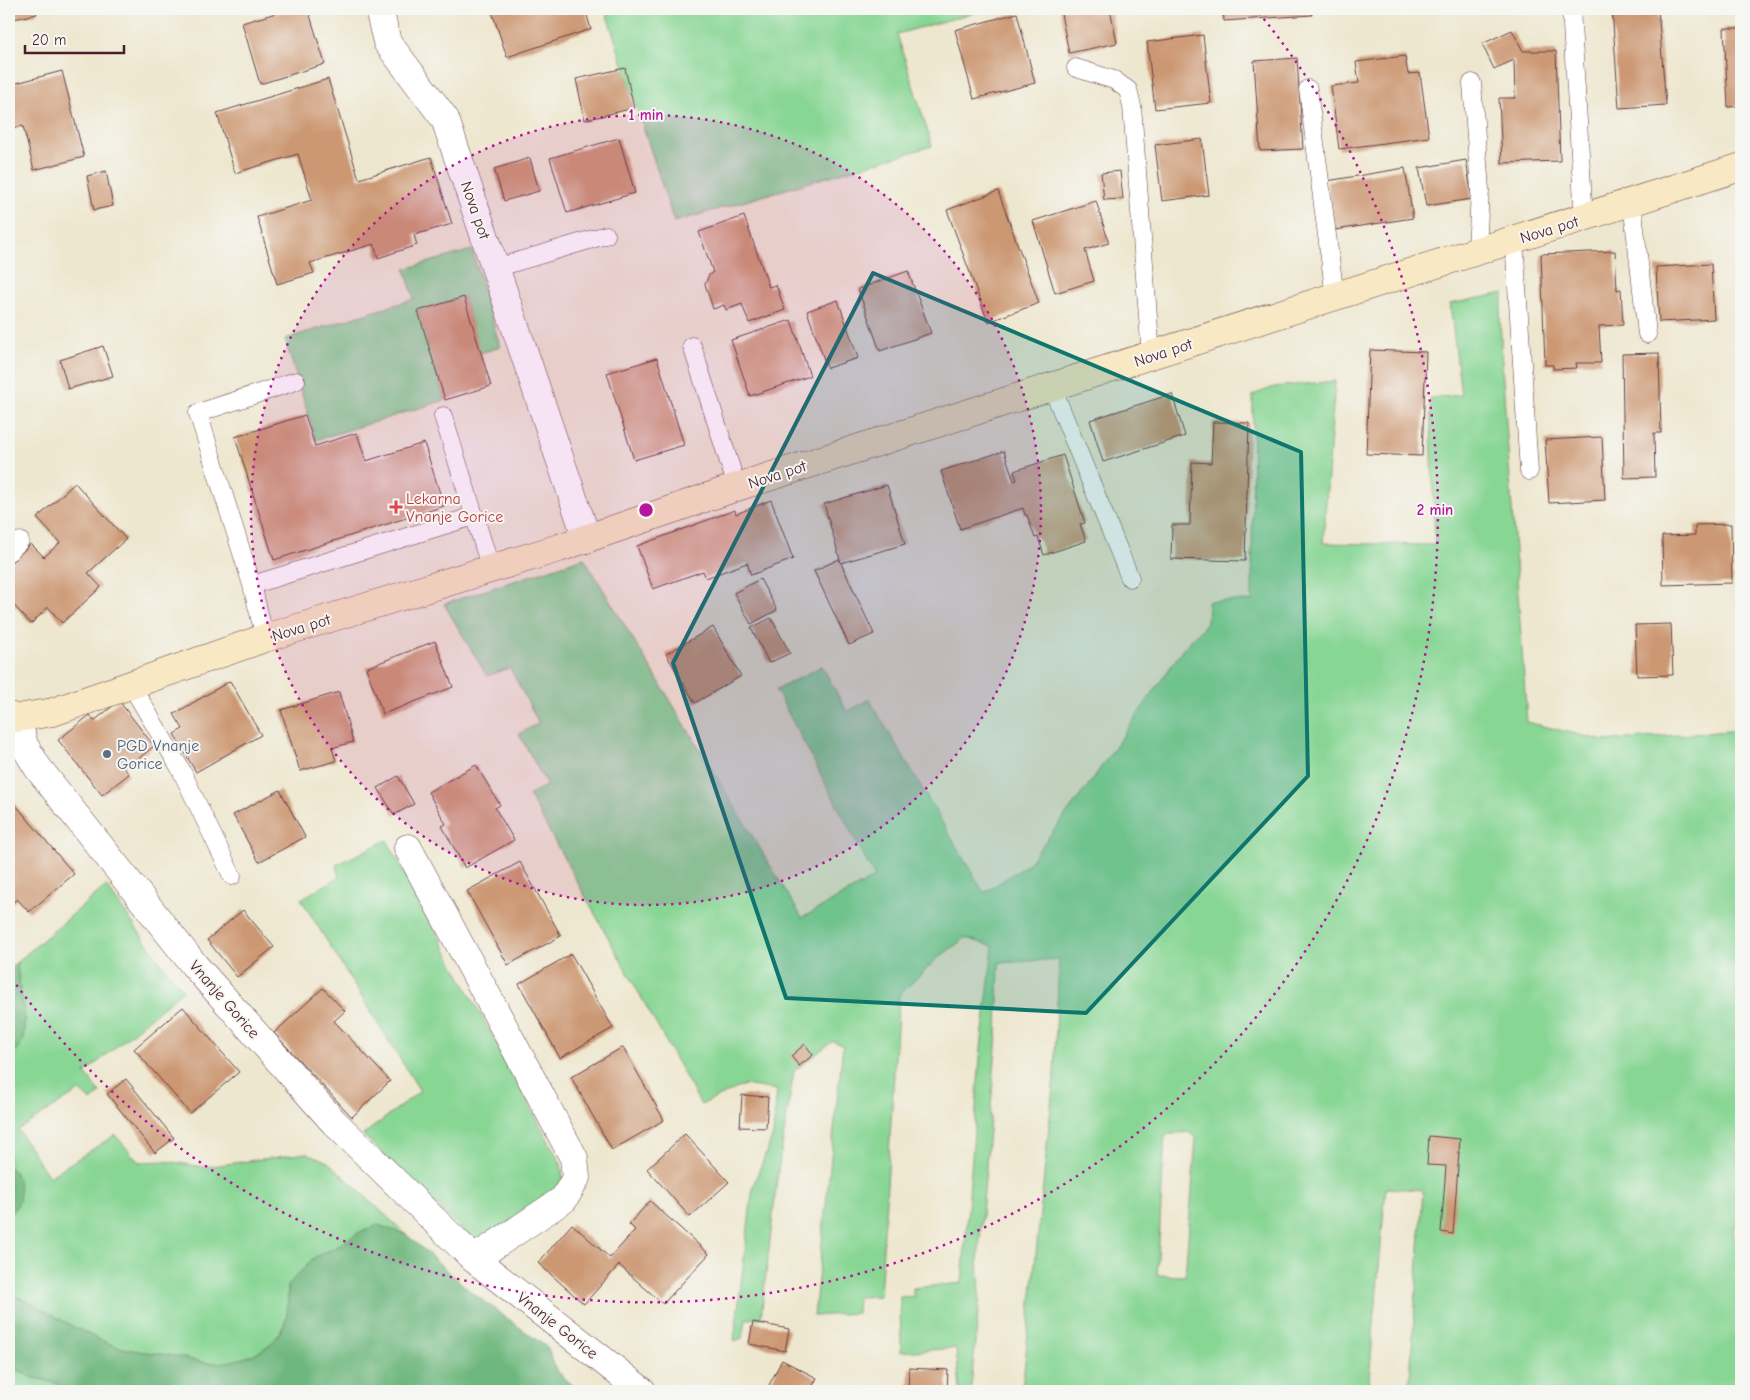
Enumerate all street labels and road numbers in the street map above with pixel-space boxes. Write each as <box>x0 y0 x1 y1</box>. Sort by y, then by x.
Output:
street label: Nova pot <box>457 179 493 242</box>
street label: Nova pot <box>1518 212 1581 247</box>
street label: Nova pot <box>1132 335 1195 371</box>
street label: Nova pot <box>746 457 809 493</box>
street label: Nova pot <box>270 610 333 645</box>
street label: Vnanje Gorice <box>186 957 263 1042</box>
street label: Vnanje Gorice <box>514 1289 601 1363</box>

